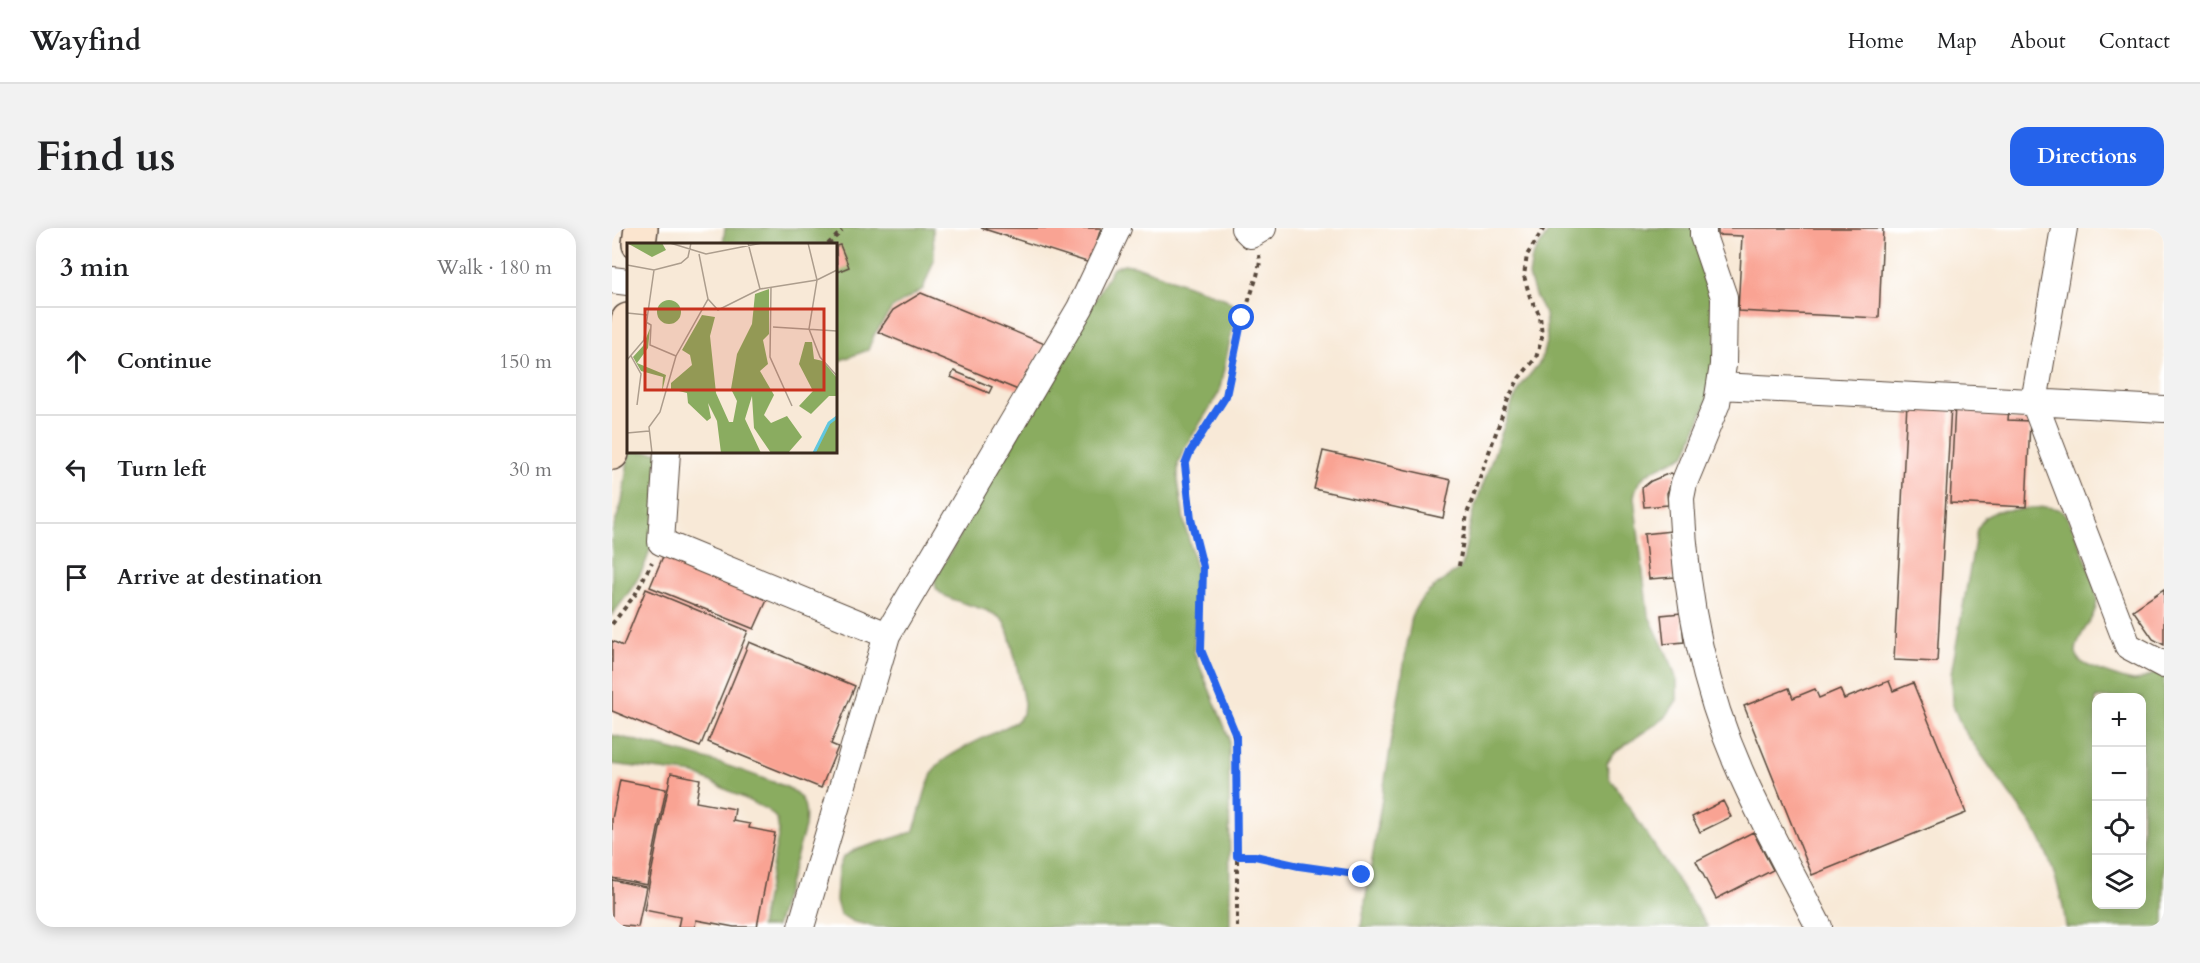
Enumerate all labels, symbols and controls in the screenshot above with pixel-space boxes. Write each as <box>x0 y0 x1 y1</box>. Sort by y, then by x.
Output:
text: Wayfind <box>30 22 141 60</box>
text: Home <box>1848 27 1904 56</box>
text: Map <box>1937 27 1977 56</box>
text: About <box>2010 27 2066 56</box>
text: Contact <box>2099 27 2170 56</box>
button: Directions <box>2010 127 2164 186</box>
text: Find us <box>36 128 176 185</box>
inset map <box>627 243 837 453</box>
text: 3 min <box>60 250 129 285</box>
text: Walk · 180 m <box>437 254 552 281</box>
route start <box>1228 304 1254 330</box>
icon: ahead <box>60 345 93 378</box>
text: Continue <box>117 346 212 376</box>
text: 150 m <box>499 348 552 375</box>
icon: left <box>60 453 93 486</box>
text: Turn left <box>117 454 206 484</box>
text: 30 m <box>509 456 552 483</box>
icon: arrive <box>60 561 93 594</box>
text: Arrive at destination <box>117 562 322 592</box>
map controls <box>2092 693 2146 909</box>
button: + <box>2092 693 2146 747</box>
button: − <box>2092 747 2146 801</box>
button: locate <box>2092 801 2146 855</box>
button: layers <box>2092 855 2146 909</box>
route end <box>1348 861 1374 887</box>

